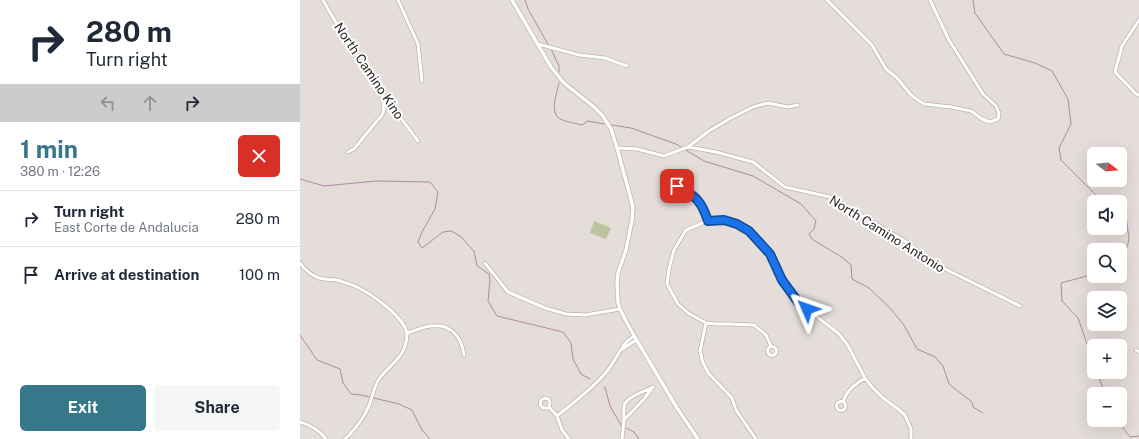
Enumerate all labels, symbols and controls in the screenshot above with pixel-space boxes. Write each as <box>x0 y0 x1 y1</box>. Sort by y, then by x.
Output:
text: 280 m <box>86 15 172 48</box>
icon: right <box>20 16 72 68</box>
street label: North Camino Kino <box>331 20 407 122</box>
text: Turn right <box>86 49 168 70</box>
icon: left <box>97 92 119 114</box>
icon: ahead <box>139 92 161 114</box>
icon: right <box>181 92 203 114</box>
text: 1 min <box>20 135 78 163</box>
button: close <box>238 135 280 177</box>
north arrow <box>1087 147 1127 187</box>
map controls <box>1087 147 1127 427</box>
text: 380 m · 12:26 <box>20 164 100 179</box>
pin <box>660 169 694 203</box>
icon: arrive <box>666 175 688 197</box>
street label: North Camino Antonio <box>827 192 947 276</box>
button: sound <box>1087 195 1127 235</box>
text: Turn right <box>54 203 124 220</box>
icon: right <box>20 208 42 230</box>
text: 280 m <box>236 210 280 227</box>
text: East Corte de Andalucia <box>54 220 199 235</box>
button: search <box>1087 243 1127 283</box>
icon: arrive <box>20 264 42 286</box>
text: Arrive at destination <box>54 266 199 283</box>
text: 100 m <box>239 266 280 283</box>
position arrow <box>786 288 828 330</box>
button: layers <box>1087 291 1127 331</box>
button: + <box>1087 339 1127 379</box>
button: Exit <box>20 385 146 431</box>
button: Share <box>154 385 280 431</box>
button: − <box>1087 387 1127 427</box>

